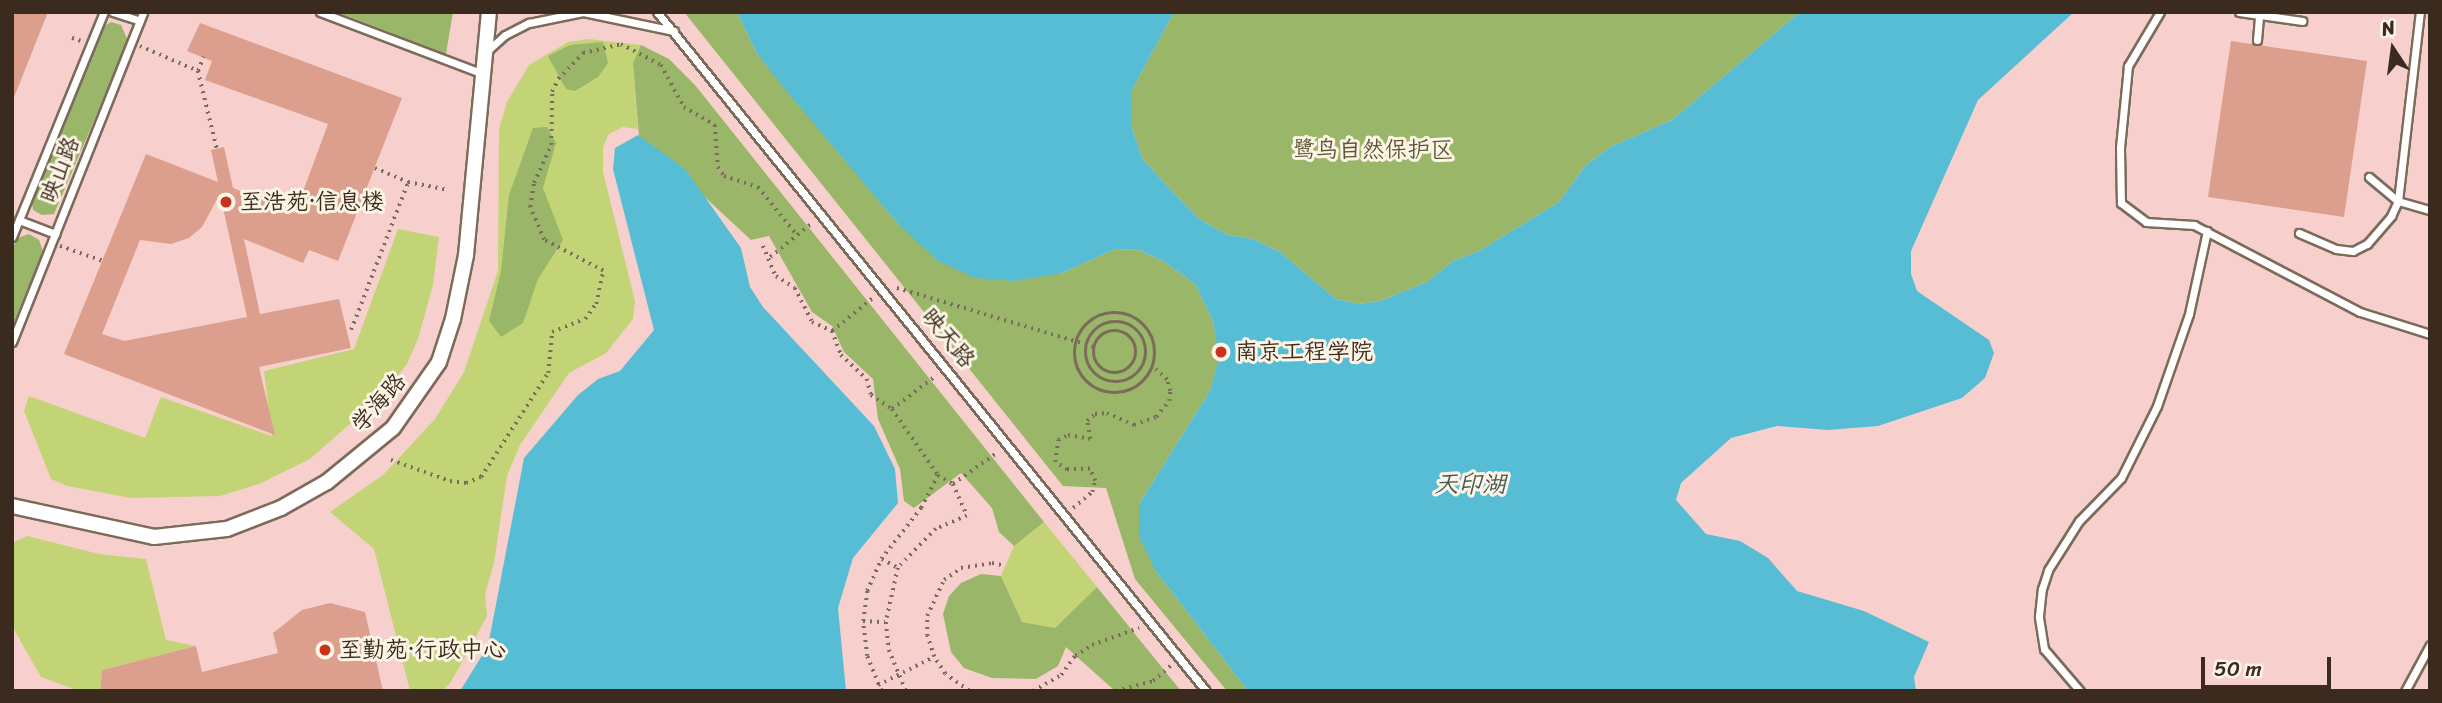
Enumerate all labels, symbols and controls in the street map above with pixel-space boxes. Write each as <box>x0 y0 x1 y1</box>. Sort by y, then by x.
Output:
text: N <box>2378 10 2398 46</box>
north arrow <box>2358 14 2428 84</box>
street label: 映山路 <box>34 133 86 207</box>
park label: 鹭鸟自然保护区 <box>1293 136 1453 164</box>
place label: 至浩苑·信息楼 <box>240 188 384 216</box>
marker: 至浩苑·信息楼 <box>218 194 234 210</box>
street label: 映天路 <box>916 303 980 373</box>
place label: 南京工程学院 <box>1235 338 1373 366</box>
marker: 南京工程学院 <box>1213 344 1229 360</box>
street label: 学海路 <box>346 368 412 438</box>
water label: 天印湖 <box>1434 471 1506 499</box>
place label: 至勤苑·行政中心 <box>339 636 506 664</box>
marker: 至勤苑·行政中心 <box>317 642 333 658</box>
scale bar <box>2204 644 2334 688</box>
text: 50 m <box>2214 650 2262 688</box>

